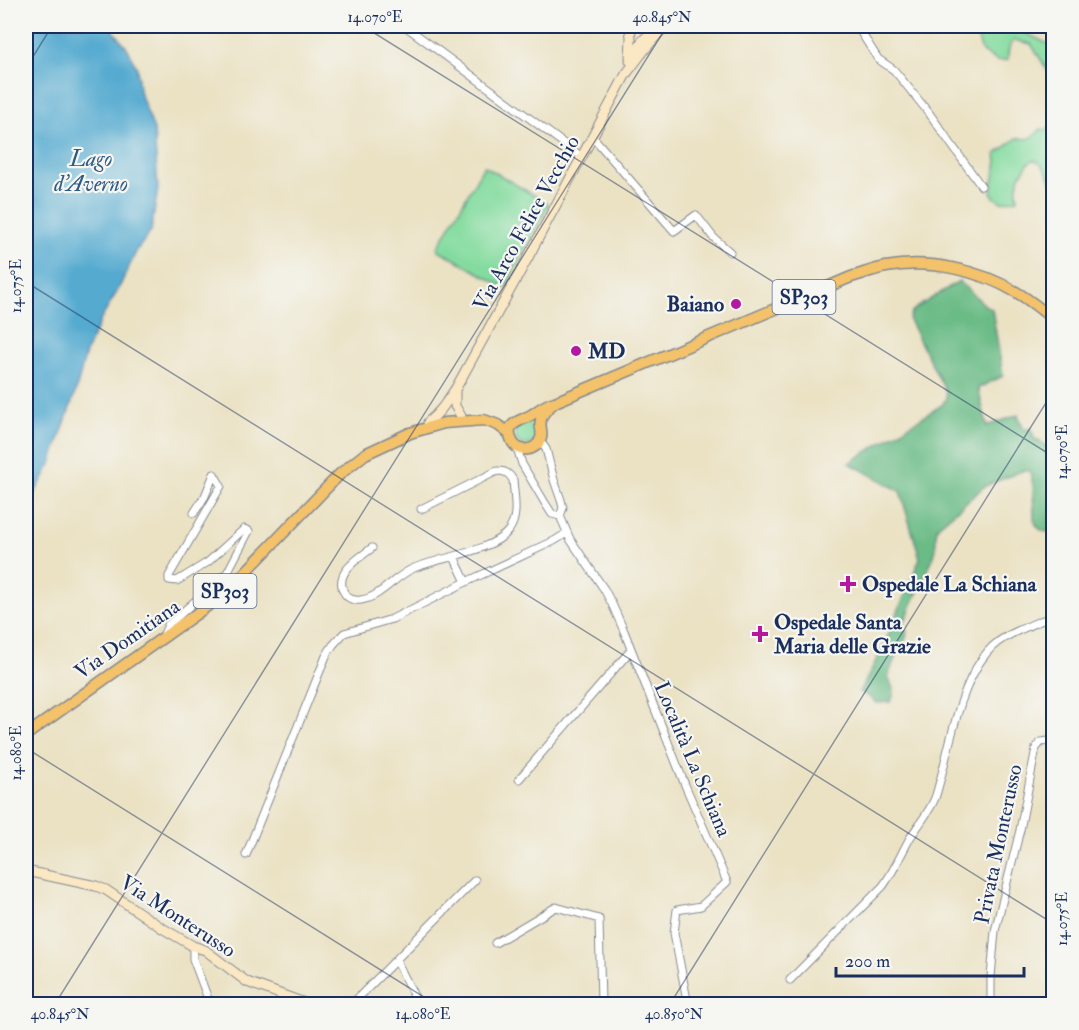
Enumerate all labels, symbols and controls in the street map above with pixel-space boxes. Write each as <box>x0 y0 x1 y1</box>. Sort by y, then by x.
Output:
text: 14.070°E <box>348 8 403 27</box>
text: 40.845°N <box>632 8 692 27</box>
street label: Via Arco Felice Vecchio <box>467 131 586 316</box>
water label: Lago d'Averno <box>53 145 128 198</box>
text: 14.075°E <box>7 259 26 313</box>
road number: SP303 <box>772 280 836 314</box>
place label: Baiano <box>667 291 724 318</box>
marker: Baiano <box>729 297 743 311</box>
place label: MD <box>587 338 625 365</box>
marker: MD <box>569 344 583 358</box>
text: 14.070°E <box>1053 424 1072 479</box>
place label: Ospedale La Schiana <box>862 571 1038 598</box>
road number: SP303 <box>194 574 256 608</box>
marker: Ospedale La Schiana <box>839 575 857 593</box>
street label: Via Domitiana <box>69 593 186 686</box>
place label: Ospedale Santa Maria delle Grazie <box>773 609 931 660</box>
marker: Ospedale Santa Maria delle Grazie <box>751 625 769 643</box>
street label: Località La Schiana <box>648 677 738 841</box>
text: 14.080°E <box>7 725 26 781</box>
street label: Privata Monterusso <box>968 762 1029 926</box>
street label: Via Monterusso <box>115 869 241 964</box>
text: 14.075°E <box>1053 892 1072 946</box>
scale bar <box>836 940 1024 978</box>
text: 200 m <box>845 950 890 973</box>
text: 40.845°N <box>30 1005 90 1024</box>
text: 14.080°E <box>395 1005 451 1024</box>
text: 40.850°N <box>645 1005 704 1024</box>

